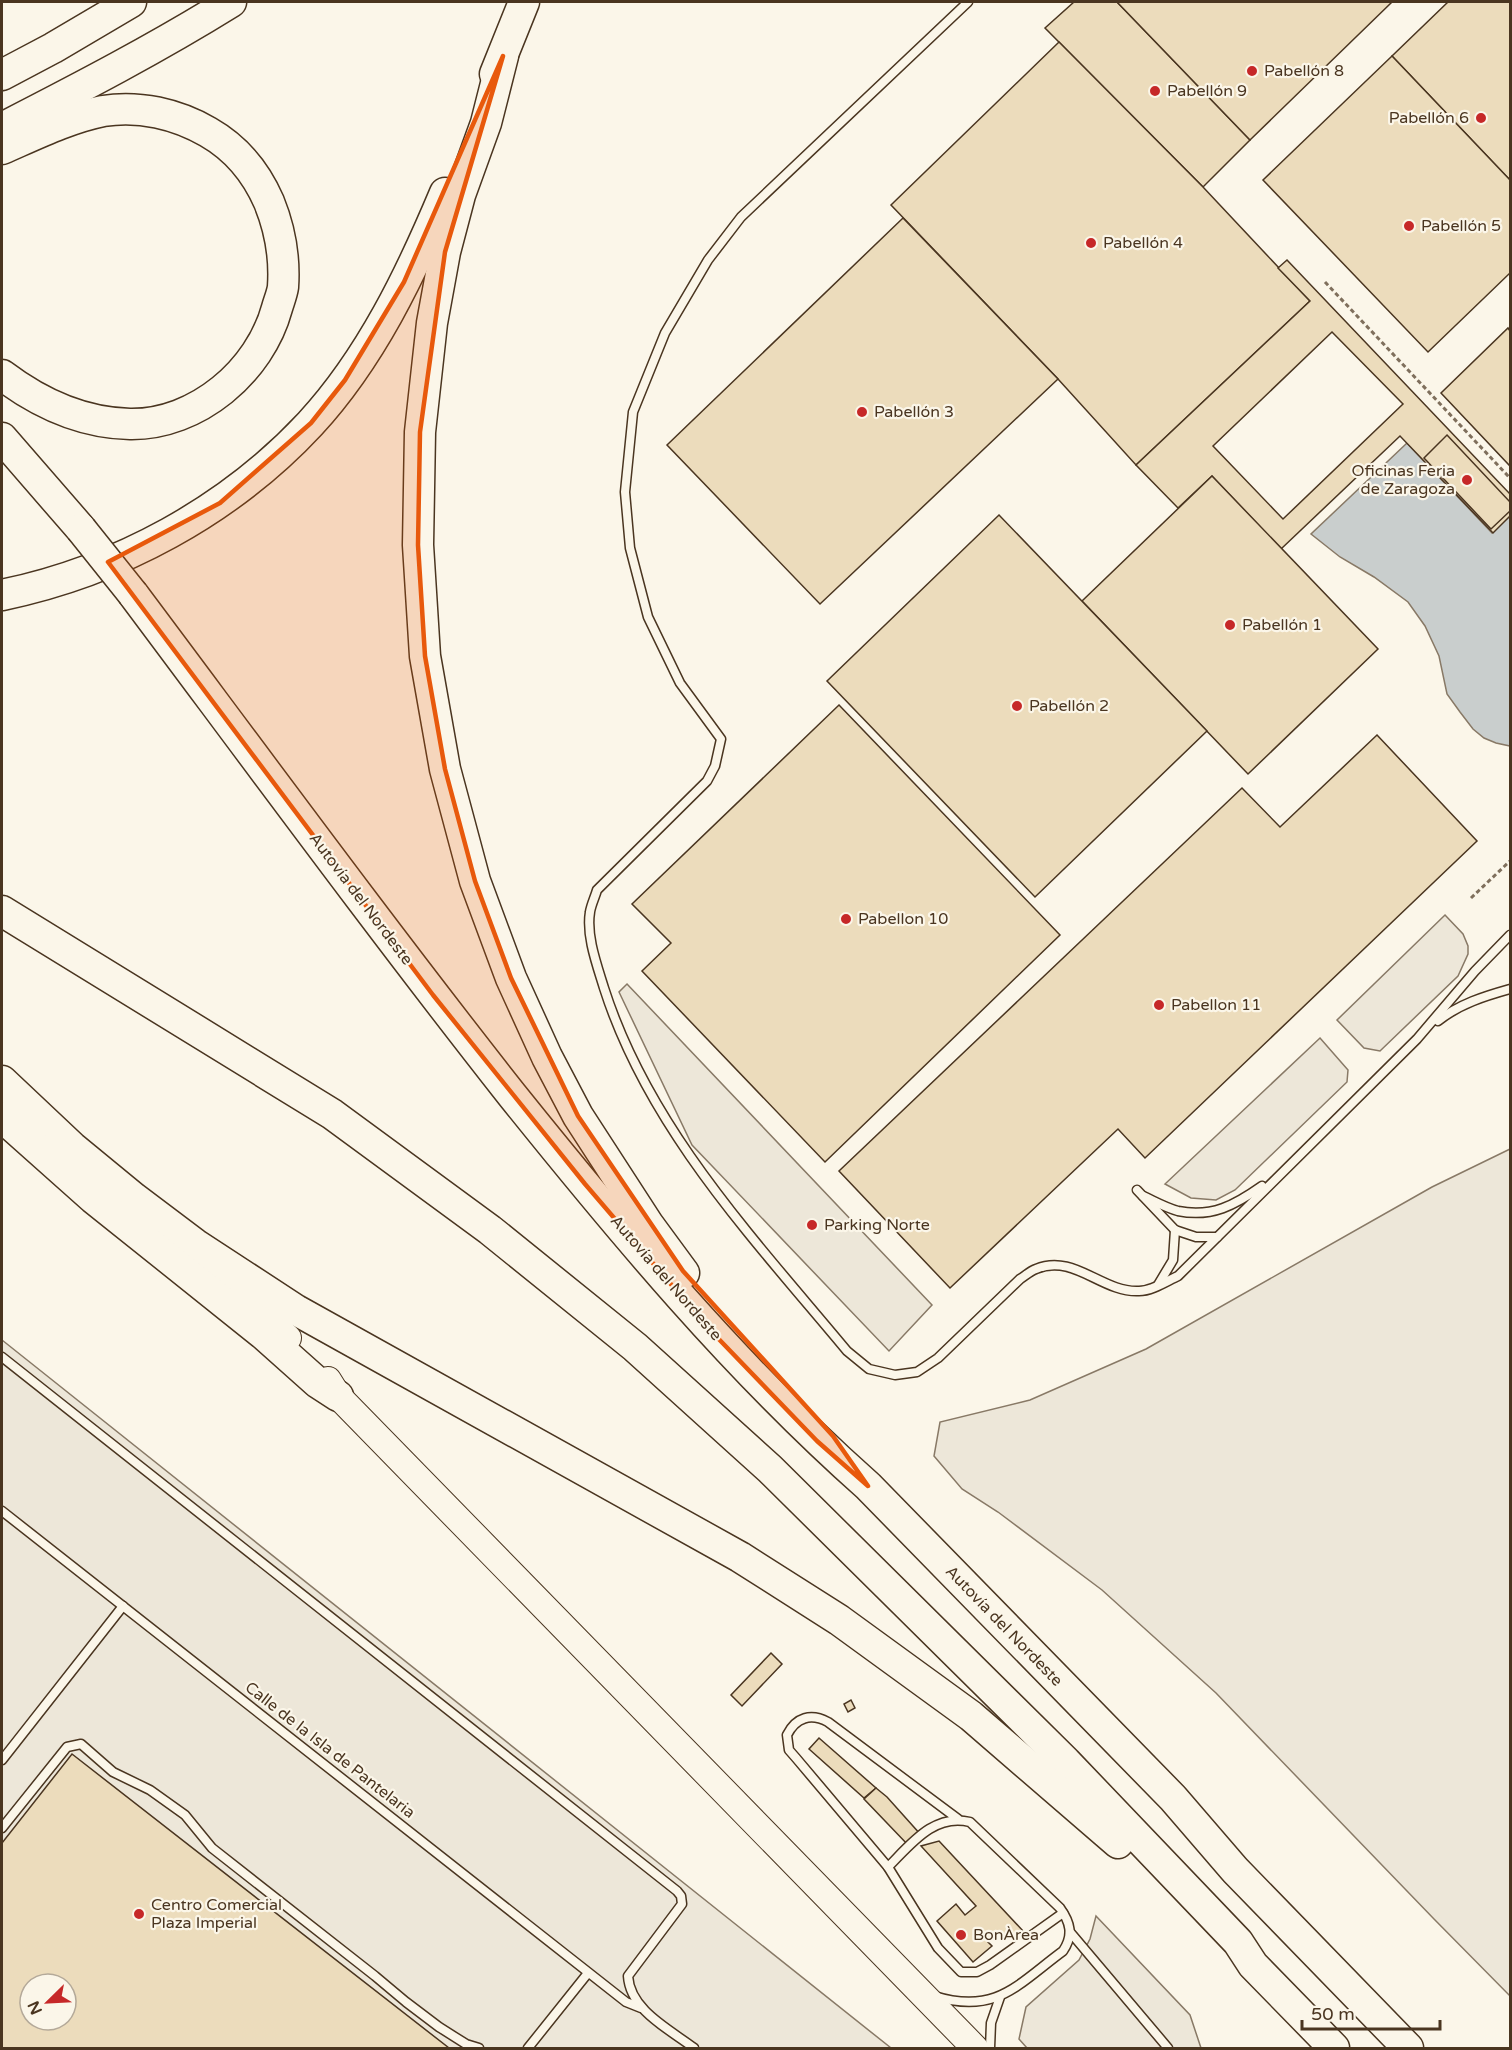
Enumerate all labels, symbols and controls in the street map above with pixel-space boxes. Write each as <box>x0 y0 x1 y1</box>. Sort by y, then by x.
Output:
place label: Pabellón 8 <box>1264 61 1344 81</box>
marker: Pabellón 8 <box>1245 64 1259 78</box>
place label: Pabellón 9 <box>1167 81 1247 101</box>
marker: Pabellón 9 <box>1148 84 1162 98</box>
place label: Pabellón 6 <box>1389 108 1469 128</box>
marker: Pabellón 6 <box>1474 111 1488 125</box>
place label: Pabellón 5 <box>1421 216 1501 236</box>
marker: Pabellón 5 <box>1402 219 1416 233</box>
place label: Pabellón 4 <box>1103 233 1183 253</box>
marker: Pabellón 4 <box>1084 236 1098 250</box>
place label: Pabellón 3 <box>874 402 954 422</box>
marker: Pabellón 3 <box>855 405 869 419</box>
place label: Oficinas Feria de Zaragoza <box>1351 461 1455 499</box>
marker: Oficinas Feria de Zaragoza <box>1460 473 1474 487</box>
place label: Pabellón 1 <box>1242 615 1322 635</box>
marker: Pabellón 1 <box>1223 618 1237 632</box>
place label: Pabellón 2 <box>1029 696 1109 716</box>
marker: Pabellón 2 <box>1010 699 1024 713</box>
street label: Autovía del Nordeste <box>305 829 417 969</box>
place label: Pabellon 10 <box>858 909 948 929</box>
marker: Pabellon 10 <box>839 912 853 926</box>
place label: Pabellon 11 <box>1171 995 1261 1015</box>
marker: Pabellon 11 <box>1152 998 1166 1012</box>
street label: Autovía del Nordeste <box>606 1211 726 1345</box>
place label: Parking Norte <box>824 1215 930 1235</box>
marker: Parking Norte <box>805 1218 819 1232</box>
street label: Autovía del Nordeste <box>941 1561 1067 1691</box>
street label: Calle de la Isla de Pantelaria <box>241 1677 419 1823</box>
place label: Centro Comercial Plaza Imperial <box>151 1895 282 1933</box>
marker: Centro Comercial Plaza Imperial <box>132 1907 146 1921</box>
place label: BonÀrea <box>973 1925 1039 1945</box>
marker: BonÀrea <box>954 1928 968 1942</box>
north arrow <box>18 1972 78 2032</box>
scale bar <box>1302 1993 1440 2031</box>
text: N <box>23 1998 47 2018</box>
text: 50 m <box>1311 2003 1355 2025</box>

